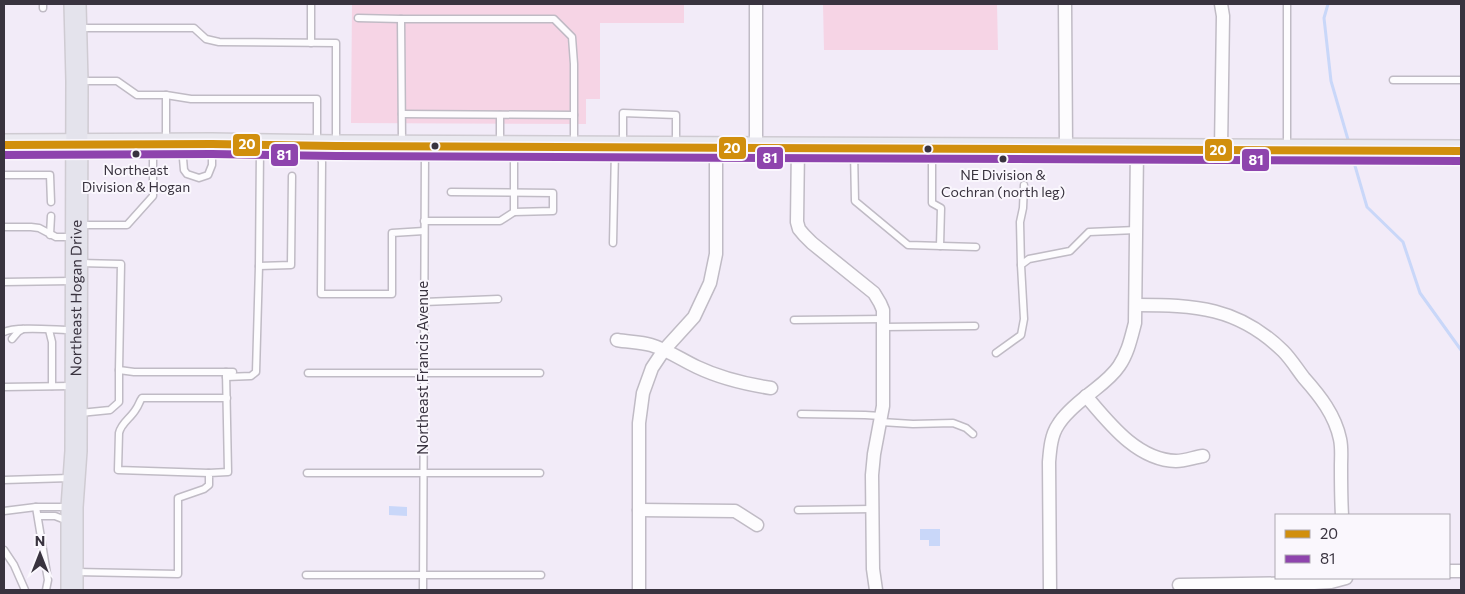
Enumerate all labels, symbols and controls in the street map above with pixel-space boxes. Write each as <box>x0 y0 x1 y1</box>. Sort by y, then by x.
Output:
line badge: 20 <box>232 133 261 157</box>
text: 20 <box>238 135 256 152</box>
line badge: 20 <box>718 136 747 160</box>
line badge: 20 <box>1204 138 1233 162</box>
text: 20 <box>723 139 741 156</box>
unlabelled marker <box>430 141 440 151</box>
text: 20 <box>1209 141 1227 158</box>
line badge: 81 <box>270 143 299 167</box>
unlabelled marker <box>923 144 933 154</box>
text: 81 <box>277 146 292 163</box>
line badge: 81 <box>756 146 784 170</box>
line badge: 81 <box>1241 148 1270 172</box>
marker: Northeast Division & Hogan <box>131 149 141 159</box>
text: 81 <box>763 149 778 166</box>
text: 81 <box>1249 151 1264 168</box>
marker: NE Division & Cochran (north leg) <box>998 154 1008 164</box>
place label: Northeast Division & Hogan <box>82 161 190 195</box>
place label: NE Division & Cochran (north leg) <box>941 166 1065 200</box>
street label: Northeast Hogan Drive <box>66 220 85 376</box>
street label: Northeast Francis Avenue <box>413 281 431 455</box>
legend <box>1275 514 1450 579</box>
text: 20 <box>1320 524 1338 542</box>
north arrow <box>15 529 65 579</box>
text: N <box>35 532 45 549</box>
text: 81 <box>1320 549 1336 567</box>

